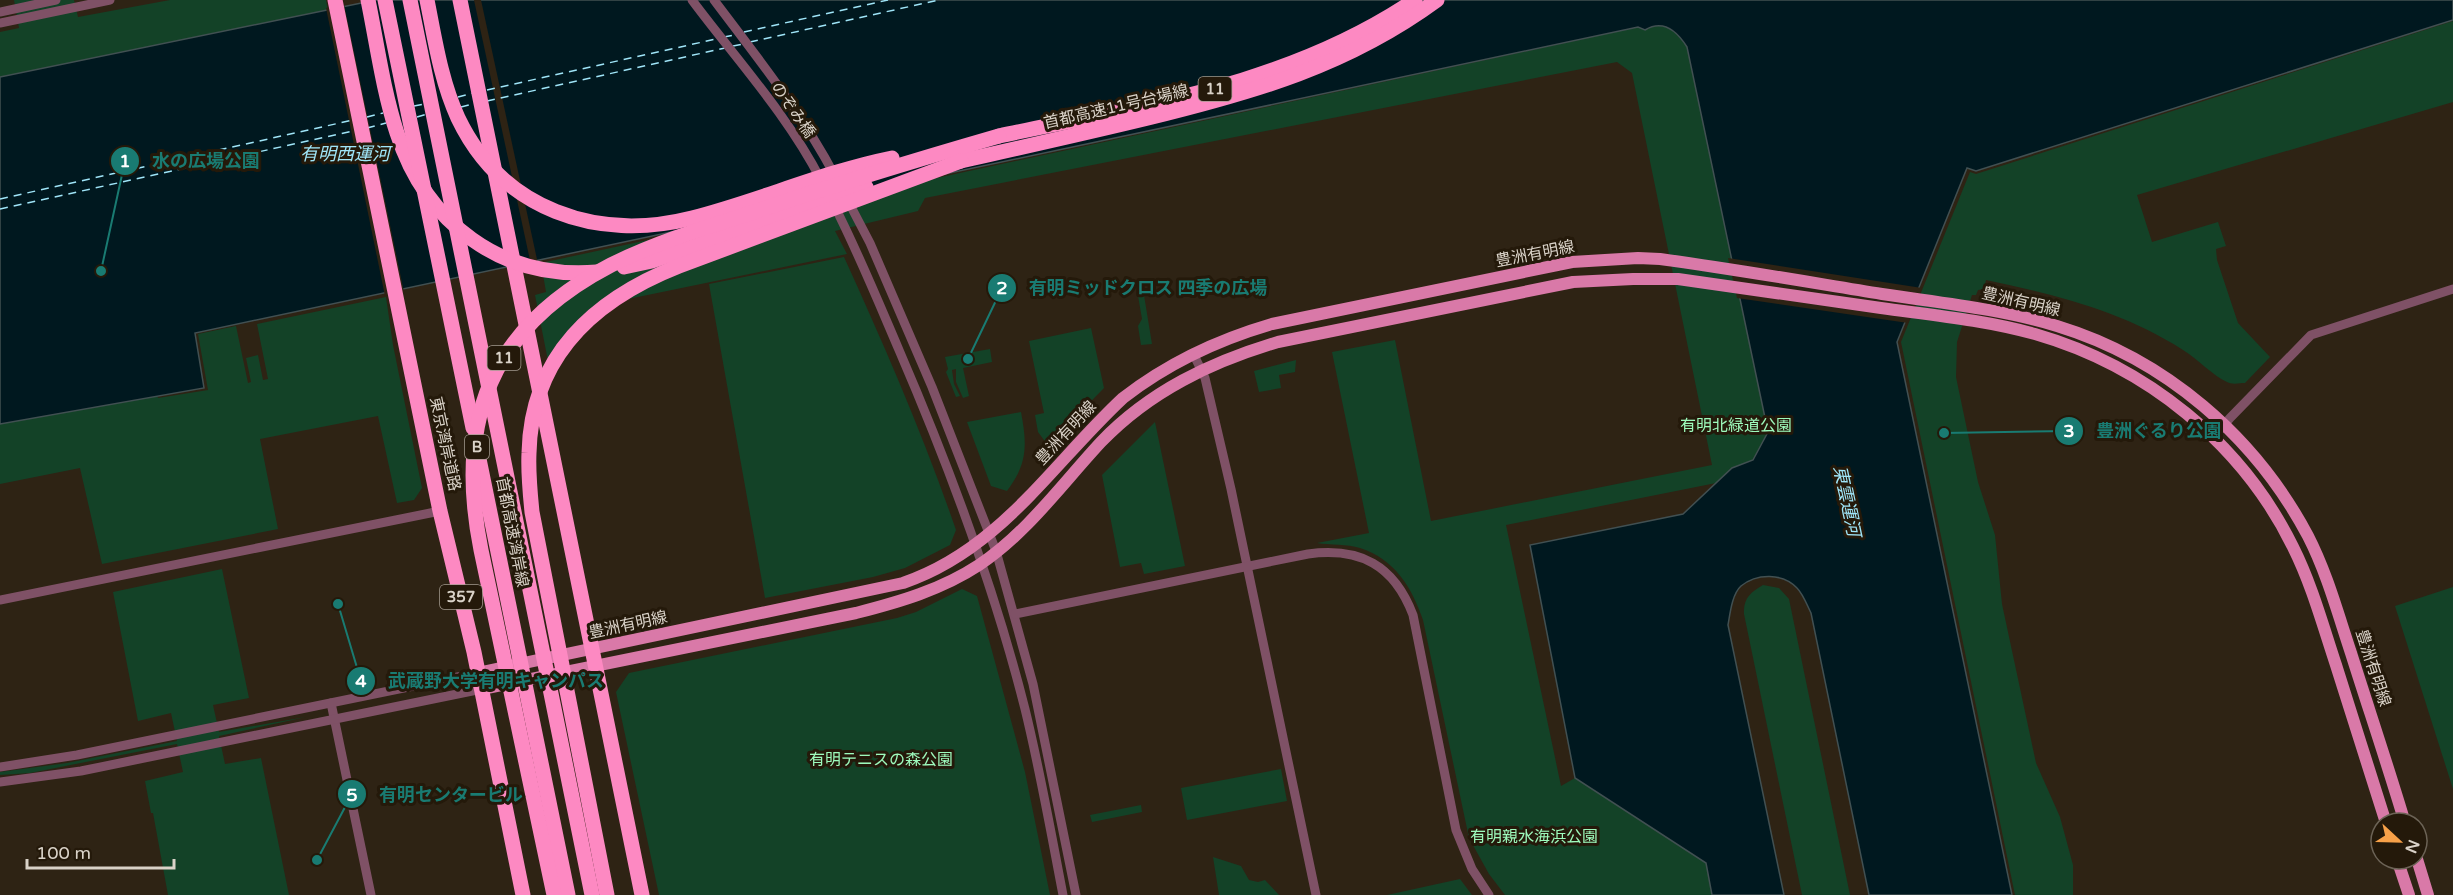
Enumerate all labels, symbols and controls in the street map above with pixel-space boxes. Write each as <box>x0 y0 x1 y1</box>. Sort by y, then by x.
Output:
road number: 11 <box>1198 77 1232 101</box>
street label: のぞみ橋 <box>766 78 820 142</box>
street label: 首都高速11号台場線 <box>1042 81 1190 133</box>
callout: 水の広場公園 <box>110 143 272 179</box>
water label: 有明西運河 <box>300 143 393 165</box>
text: 1 <box>119 150 131 172</box>
text: 水の広場公園 <box>152 150 260 172</box>
street label: 豊洲有明線 <box>1494 237 1576 271</box>
callout: 有明ミッドクロス 四季の広場 <box>987 270 1280 306</box>
text: 2 <box>996 277 1008 299</box>
text: 有明ミッドクロス 四季の広場 <box>1029 277 1267 299</box>
street label: 豊洲有明線 <box>1980 283 2062 321</box>
road number: 11 <box>488 346 520 370</box>
street label: 東京湾岸道路 <box>425 395 465 493</box>
street label: 豊洲有明線 <box>1031 397 1101 469</box>
callout: 豊洲ぐるり公園 <box>2054 413 2234 449</box>
park label: 有明北緑道公園 <box>1680 416 1792 436</box>
text: 3 <box>2063 420 2075 442</box>
text: 豊洲ぐるり公園 <box>2096 420 2222 442</box>
road number: B <box>465 435 489 459</box>
water label: 東雲運河 <box>1829 463 1866 541</box>
street label: 首都高速湾岸線 <box>491 475 533 589</box>
road number: 357 <box>440 585 482 609</box>
street label: 豊洲有明線 <box>587 607 669 643</box>
street label: 豊洲有明線 <box>2351 627 2395 709</box>
callout: 武蔵野大学有明キャンパス <box>346 663 616 699</box>
text: 4 <box>355 670 367 692</box>
text: 武蔵野大学有明キャンパス <box>388 670 604 692</box>
park label: 有明テニスの森公園 <box>809 750 953 770</box>
callout: 有明センタービル <box>337 776 535 812</box>
text: 5 <box>346 784 358 806</box>
text: 有明センタービル <box>379 784 523 806</box>
north arrow <box>2369 811 2429 871</box>
park label: 有明親水海浜公園 <box>1470 827 1598 847</box>
scale bar <box>27 832 174 870</box>
text: N <box>2400 837 2424 856</box>
text: 100 m <box>36 842 91 864</box>

